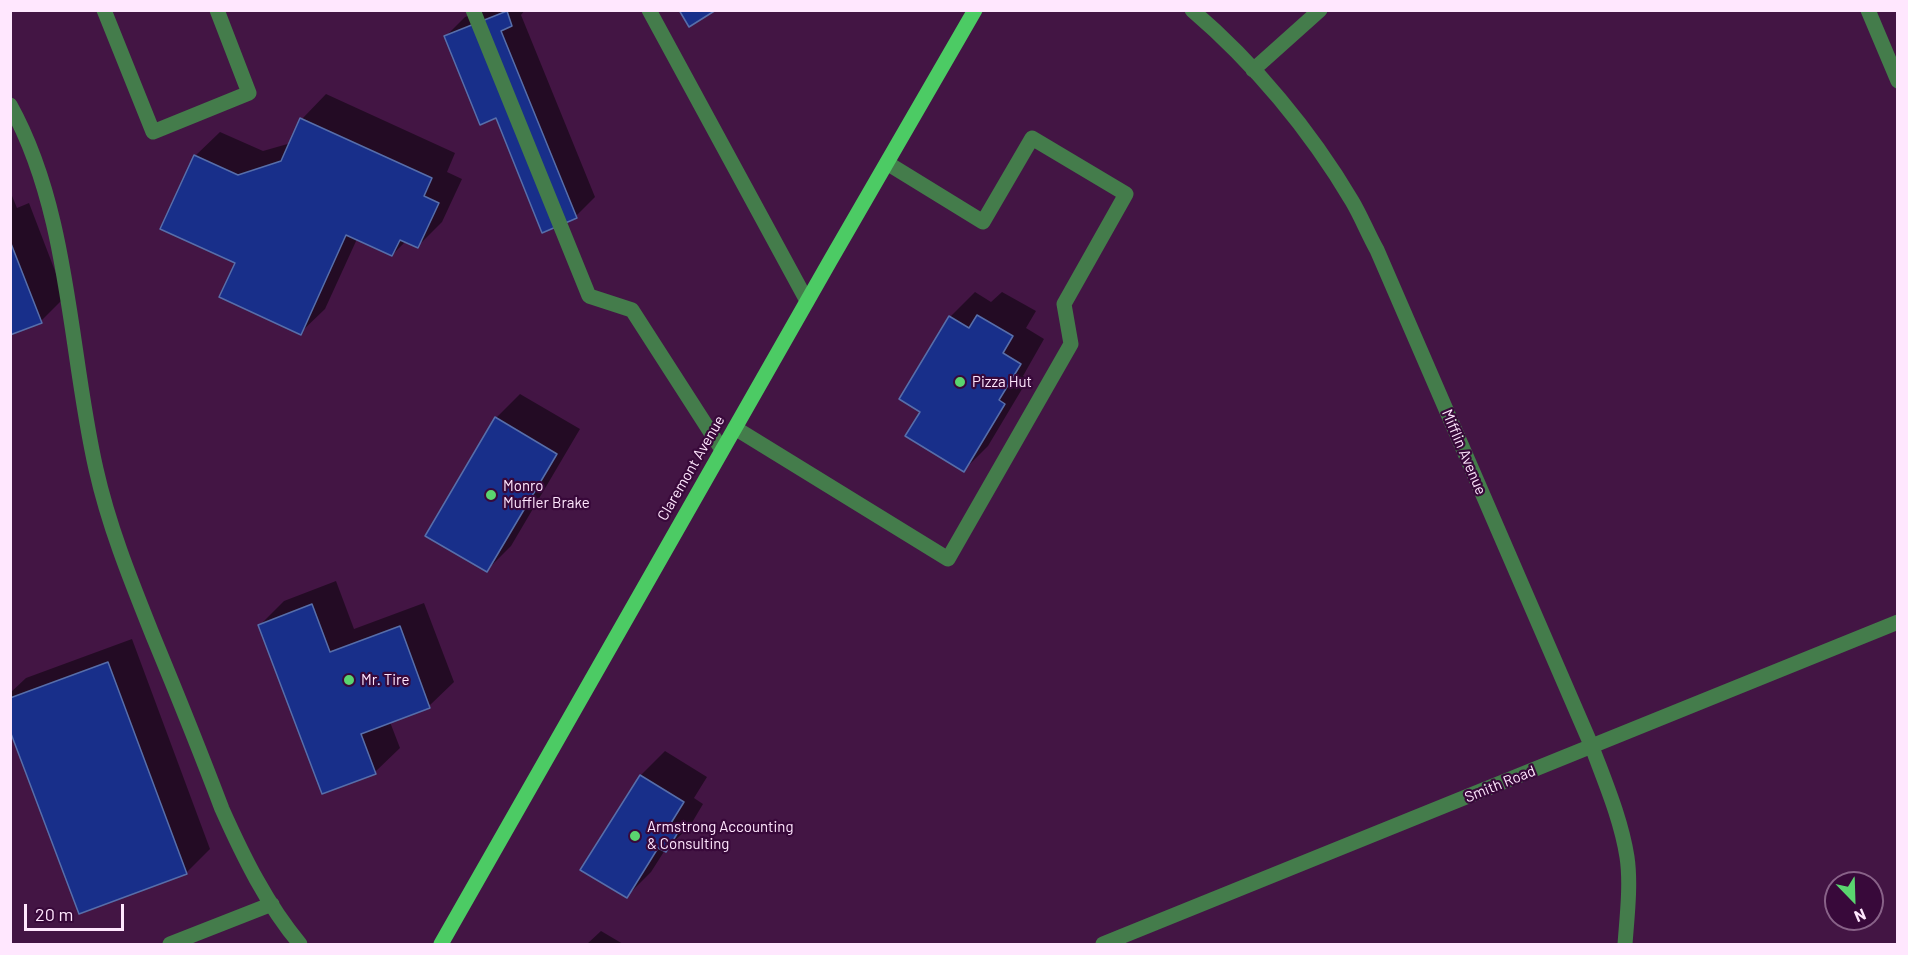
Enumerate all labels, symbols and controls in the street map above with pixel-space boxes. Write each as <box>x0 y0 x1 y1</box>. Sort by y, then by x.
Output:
place label: Pizza Hut <box>972 373 1032 391</box>
marker: Pizza Hut <box>953 375 967 389</box>
street label: Mifflin Avenue <box>1438 407 1490 497</box>
street label: Claremont Avenue <box>654 412 728 524</box>
place label: Monro Muffler Brake <box>503 477 590 512</box>
marker: Monro Muffler Brake <box>484 488 498 502</box>
place label: Mr. Tire <box>361 671 409 689</box>
marker: Mr. Tire <box>342 673 356 687</box>
street label: Smith Road <box>1462 762 1538 806</box>
place label: Armstrong Accounting & Consulting <box>647 818 793 853</box>
marker: Armstrong Accounting & Consulting <box>628 829 642 843</box>
north arrow <box>1824 871 1884 931</box>
scale bar <box>27 892 128 930</box>
text: 20 m <box>35 903 73 925</box>
text: N <box>1852 905 1869 927</box>

